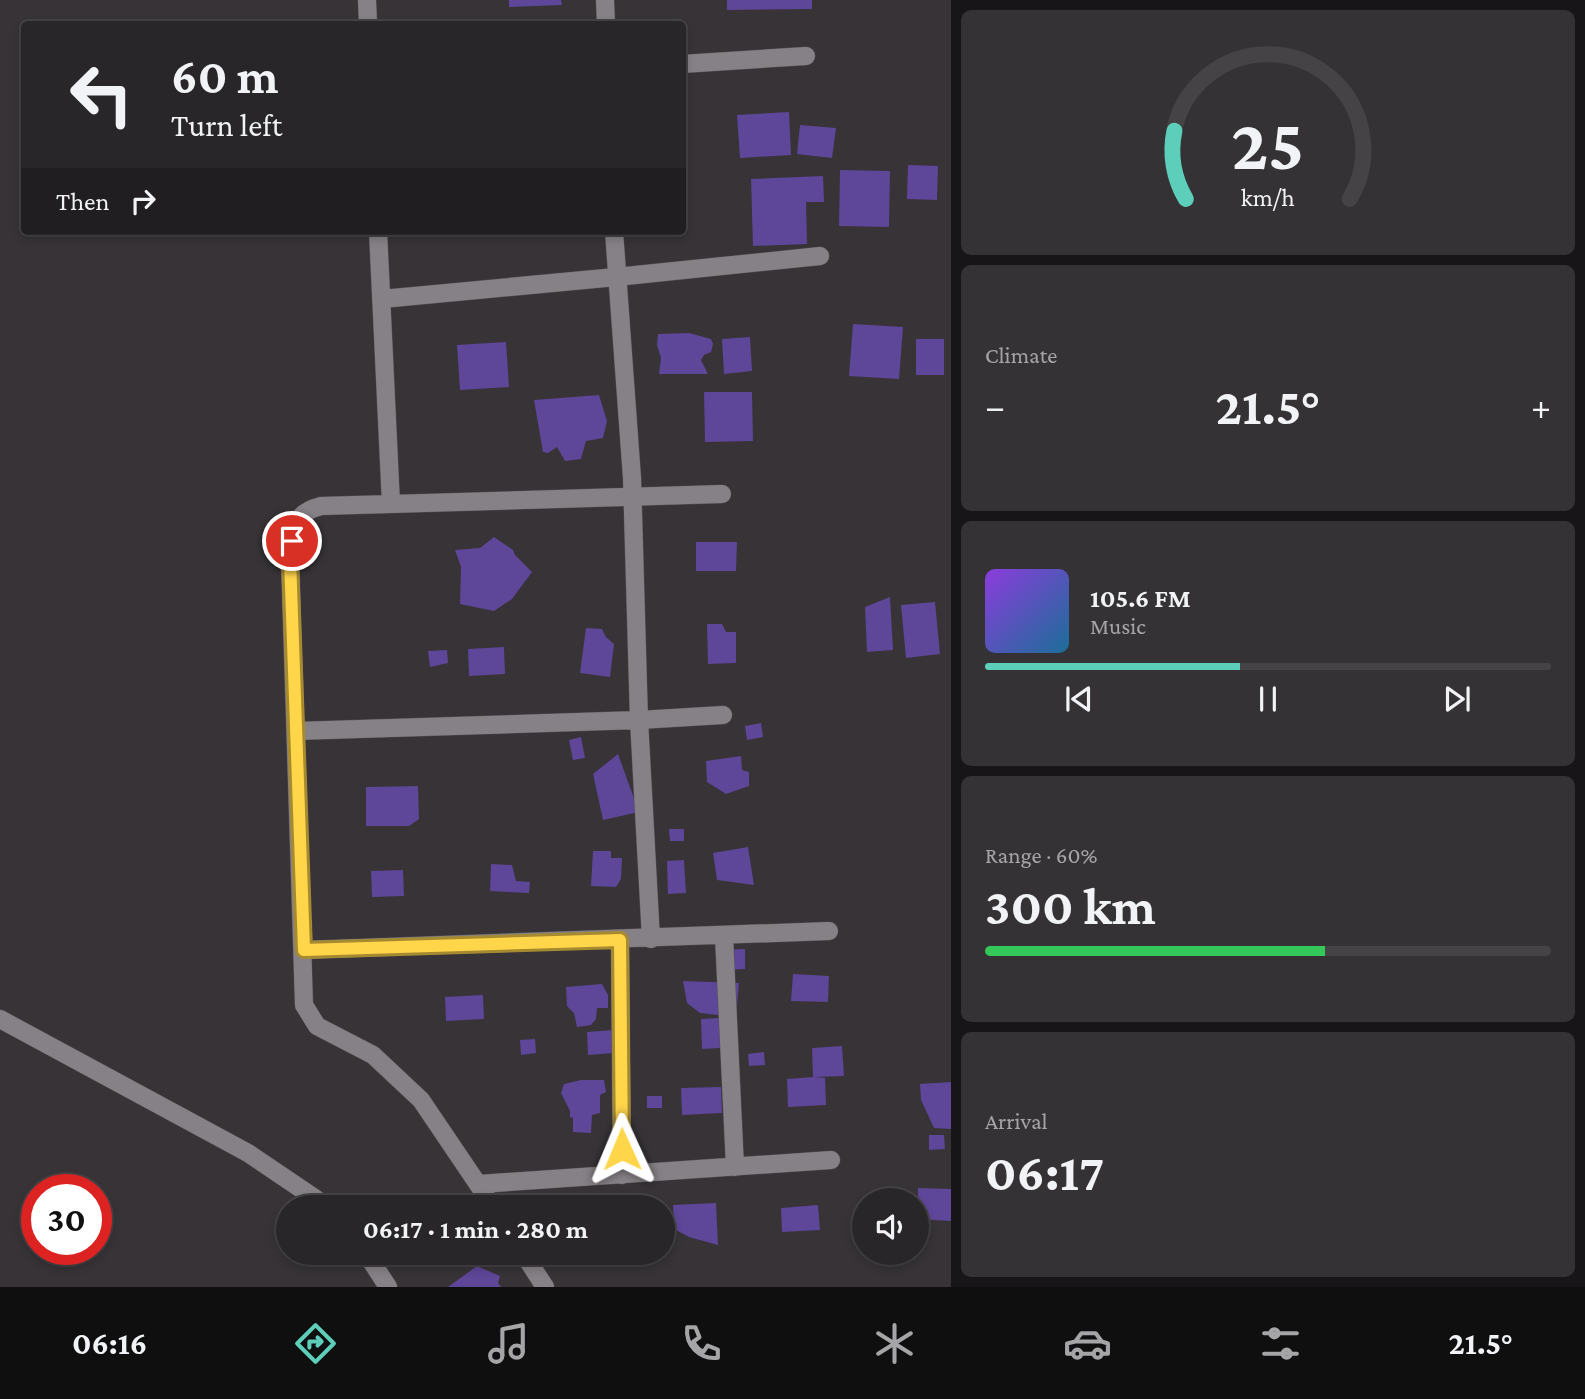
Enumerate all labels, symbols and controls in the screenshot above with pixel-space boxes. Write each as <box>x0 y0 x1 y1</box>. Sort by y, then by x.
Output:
icon: left <box>56 49 147 140</box>
text: 60 m <box>171 49 278 104</box>
text: 25 <box>1232 104 1304 185</box>
text: Turn left <box>171 107 282 143</box>
icon: right <box>124 182 162 220</box>
text: km/h <box>1241 184 1295 211</box>
text: Then <box>56 187 110 216</box>
text: Climate <box>985 342 1057 368</box>
text: 21.5° <box>1216 377 1321 435</box>
text: − <box>985 385 1005 427</box>
text: + <box>1531 385 1551 427</box>
pin <box>262 511 322 571</box>
icon: arrive <box>273 522 311 560</box>
text: 105.6 FM <box>1090 584 1191 613</box>
text: Music <box>1090 613 1146 639</box>
icon: previous <box>1060 680 1098 718</box>
icon: pause <box>1249 680 1287 718</box>
icon: next <box>1438 680 1476 718</box>
text: Range · 60% <box>985 842 1098 868</box>
text: 300 km <box>985 877 1156 935</box>
text: Arrival <box>985 1108 1048 1134</box>
position arrow <box>585 1112 659 1186</box>
text: 06:17 <box>985 1143 1104 1201</box>
speed limit sign: 30 <box>21 1174 112 1265</box>
map controls <box>852 1188 929 1265</box>
button: sound <box>852 1188 929 1265</box>
text: 06:17 · 1 min · 280 m <box>363 1215 588 1244</box>
icon: directions <box>291 1319 340 1368</box>
icon: music <box>484 1319 533 1368</box>
icon: phone <box>677 1319 726 1368</box>
icon: climate <box>870 1319 919 1368</box>
icon: car <box>1063 1319 1112 1368</box>
icon: filters <box>1256 1319 1305 1368</box>
text: 06:16 <box>72 1325 147 1361</box>
text: 21.5° <box>1448 1325 1513 1361</box>

